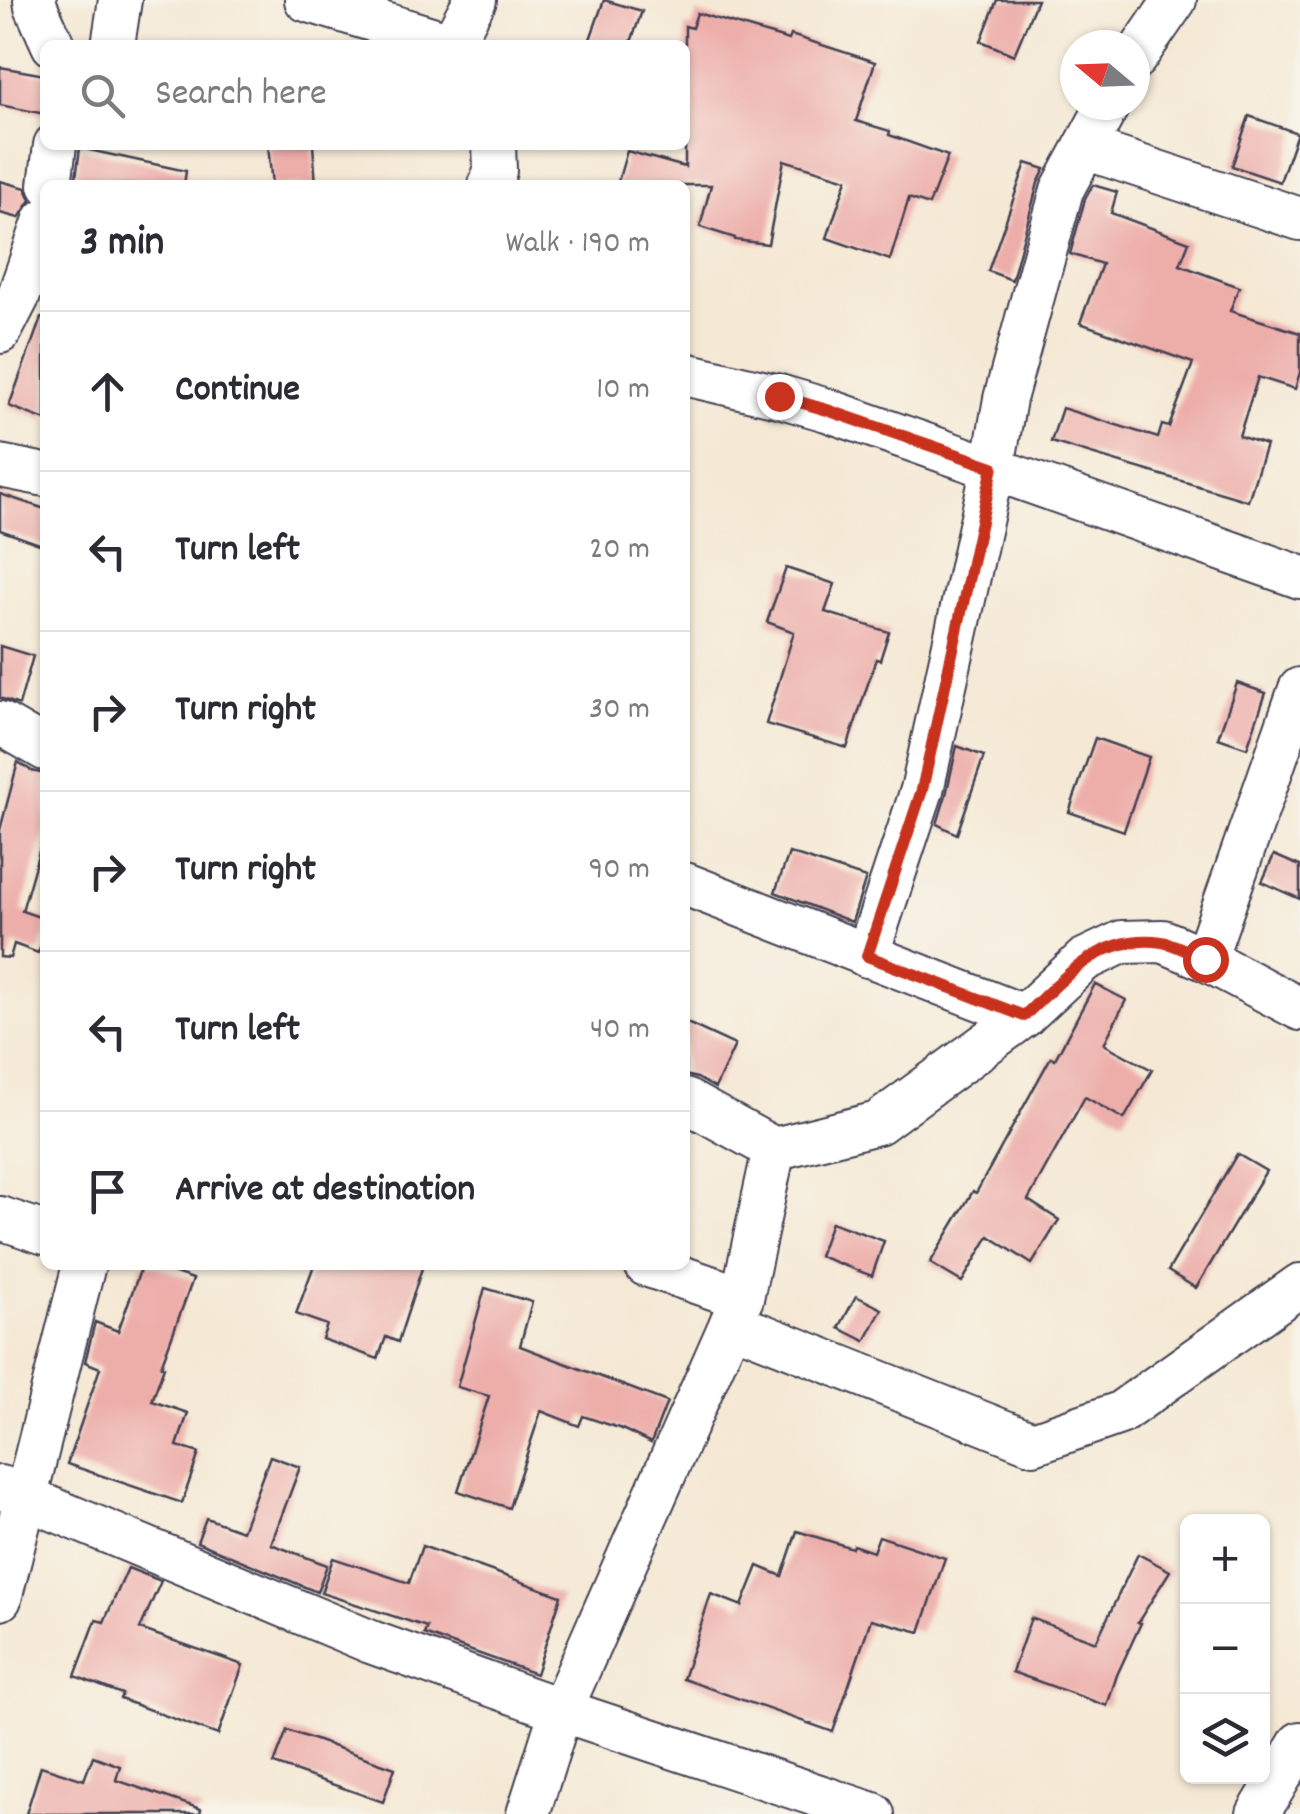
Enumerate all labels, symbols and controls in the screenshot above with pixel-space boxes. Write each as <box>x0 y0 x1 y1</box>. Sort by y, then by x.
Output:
north arrow <box>1060 30 1150 120</box>
search box <box>40 40 690 150</box>
icon: search <box>75 68 130 123</box>
text: Search here <box>155 68 327 123</box>
text: 3 min <box>80 215 164 275</box>
text: Walk · 190 m <box>505 222 650 268</box>
icon: ahead <box>80 364 135 419</box>
text: Continue <box>175 364 300 419</box>
text: 10 m <box>596 368 650 414</box>
route end <box>757 374 803 420</box>
icon: left <box>80 524 135 579</box>
text: Turn left <box>175 524 300 579</box>
text: 20 m <box>589 528 650 574</box>
icon: right <box>80 684 135 739</box>
text: Turn right <box>175 684 316 739</box>
text: 30 m <box>589 688 650 734</box>
icon: right <box>80 844 135 899</box>
text: Turn right <box>175 844 316 899</box>
text: 90 m <box>589 848 650 894</box>
route start <box>1183 937 1229 983</box>
icon: left <box>80 1004 135 1059</box>
text: Turn left <box>175 1004 300 1059</box>
text: 40 m <box>590 1008 650 1054</box>
icon: arrive <box>80 1164 135 1219</box>
text: Arrive at destination <box>175 1164 475 1219</box>
map controls <box>1180 1514 1270 1784</box>
button: + <box>1180 1514 1270 1604</box>
button: − <box>1180 1604 1270 1694</box>
button: layers <box>1180 1694 1270 1784</box>

